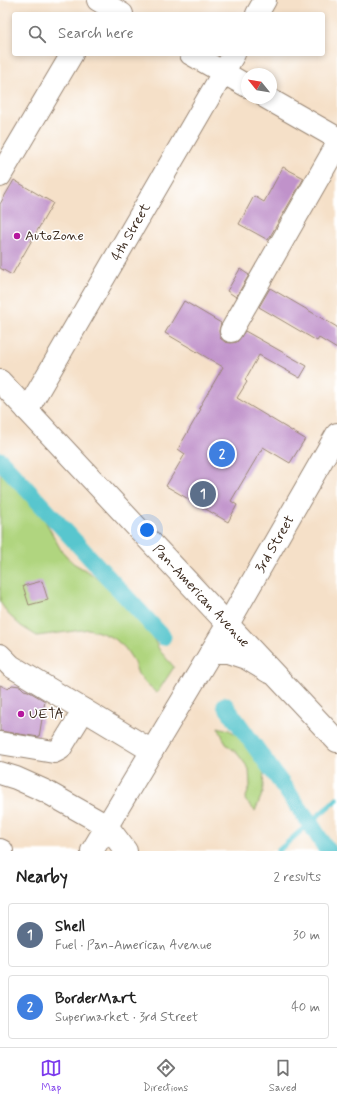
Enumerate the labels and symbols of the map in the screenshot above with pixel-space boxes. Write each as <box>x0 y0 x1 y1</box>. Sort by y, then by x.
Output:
north arrow <box>241 68 277 104</box>
street label: 4th Street <box>107 199 155 264</box>
place label: AutoZone <box>25 227 84 245</box>
marker: AutoZone <box>12 231 22 241</box>
pin: 2 <box>209 439 235 469</box>
pin: 1 <box>190 479 216 509</box>
street label: 3rd Street <box>251 512 299 576</box>
your location <box>137 520 157 540</box>
street label: Pan-American Avenue <box>149 541 253 651</box>
place label: UETA <box>29 705 64 723</box>
marker: UETA <box>16 709 26 719</box>

